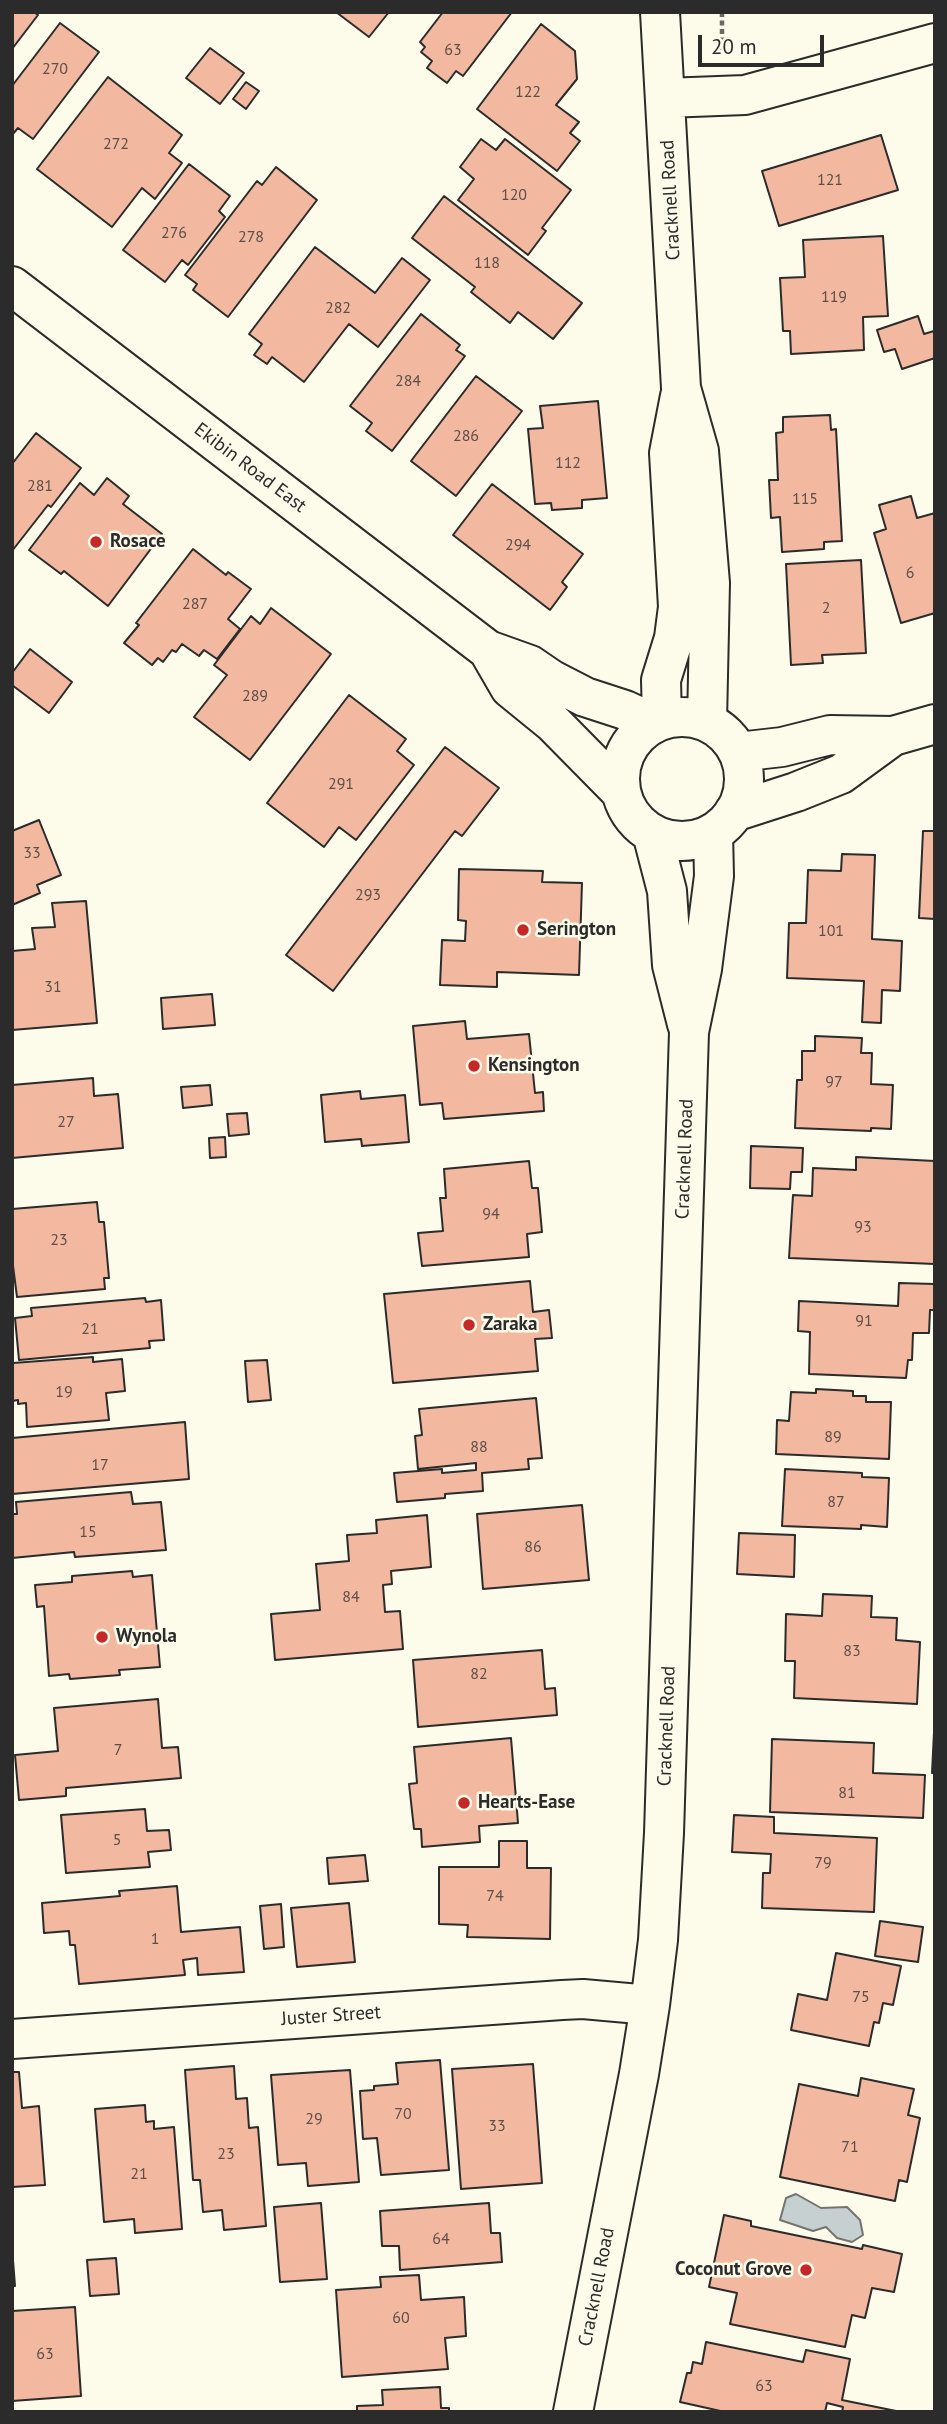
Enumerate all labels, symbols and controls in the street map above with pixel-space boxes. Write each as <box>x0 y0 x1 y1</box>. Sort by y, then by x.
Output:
scale bar <box>702 21 828 65</box>
text: 20 m <box>711 33 757 60</box>
house number: 63 <box>444 40 462 60</box>
house number: 270 <box>42 59 68 79</box>
house number: 122 <box>515 82 541 102</box>
house number: 272 <box>103 134 129 154</box>
street label: Cracknell Road <box>656 139 686 261</box>
house number: 121 <box>817 170 843 190</box>
house number: 120 <box>501 185 527 205</box>
house number: 276 <box>161 223 187 243</box>
house number: 278 <box>238 227 264 247</box>
house number: 118 <box>474 253 500 273</box>
house number: 119 <box>821 287 847 307</box>
house number: 282 <box>325 298 351 318</box>
house number: 284 <box>395 371 421 391</box>
street label: Ekibin Road East <box>189 418 311 518</box>
house number: 286 <box>453 426 479 446</box>
house number: 112 <box>555 453 581 473</box>
house number: 281 <box>27 476 53 496</box>
house number: 115 <box>792 489 818 509</box>
place label: Rosace <box>110 531 166 553</box>
marker: Rosace <box>88 534 104 550</box>
house number: 294 <box>505 535 531 555</box>
house number: 6 <box>906 563 914 583</box>
house number: 287 <box>182 594 208 614</box>
house number: 2 <box>822 598 830 618</box>
house number: 289 <box>242 686 268 706</box>
house number: 291 <box>328 774 354 794</box>
house number: 33 <box>23 843 41 863</box>
house number: 293 <box>355 885 381 905</box>
place label: Serington <box>537 919 616 941</box>
house number: 101 <box>818 921 844 941</box>
marker: Serington <box>515 922 531 938</box>
house number: 31 <box>44 977 62 997</box>
place label: Kensington <box>488 1055 580 1077</box>
marker: Kensington <box>466 1058 482 1074</box>
house number: 97 <box>825 1072 843 1092</box>
street label: Cracknell Road <box>672 1098 698 1220</box>
house number: 27 <box>57 1112 75 1132</box>
house number: 94 <box>482 1204 500 1224</box>
house number: 93 <box>854 1217 872 1237</box>
house number: 23 <box>50 1230 68 1250</box>
house number: 91 <box>855 1311 873 1331</box>
place label: Zaraka <box>483 1314 537 1336</box>
marker: Zaraka <box>461 1317 477 1333</box>
house number: 21 <box>81 1319 99 1339</box>
house number: 19 <box>55 1382 73 1402</box>
house number: 89 <box>824 1427 842 1447</box>
house number: 88 <box>470 1437 488 1457</box>
house number: 17 <box>91 1455 109 1475</box>
house number: 87 <box>827 1492 845 1512</box>
house number: 15 <box>79 1522 97 1542</box>
house number: 86 <box>524 1537 542 1557</box>
house number: 84 <box>342 1587 360 1607</box>
place label: Wynola <box>116 1626 177 1648</box>
marker: Wynola <box>94 1629 110 1645</box>
house number: 83 <box>843 1641 861 1661</box>
house number: 82 <box>470 1664 488 1684</box>
street label: Cracknell Road <box>654 1665 680 1787</box>
house number: 7 <box>114 1740 122 1760</box>
house number: 81 <box>838 1783 856 1803</box>
place label: Hearts-Ease <box>478 1792 575 1814</box>
marker: Hearts-Ease <box>456 1795 472 1811</box>
house number: 5 <box>113 1830 121 1850</box>
house number: 79 <box>814 1853 832 1873</box>
house number: 74 <box>486 1886 504 1906</box>
house number: 1 <box>151 1929 159 1949</box>
house number: 75 <box>852 1987 870 2007</box>
street label: Juster Street <box>280 2001 382 2031</box>
house number: 70 <box>394 2104 412 2124</box>
house number: 29 <box>305 2109 323 2129</box>
house number: 33 <box>488 2116 506 2136</box>
house number: 71 <box>841 2137 859 2157</box>
house number: 23 <box>217 2144 235 2164</box>
house number: 21 <box>130 2164 148 2184</box>
street label: Cracknell Road <box>574 2226 620 2348</box>
house number: 64 <box>432 2229 450 2249</box>
place label: Coconut Grove <box>675 2259 792 2281</box>
marker: Coconut Grove <box>798 2262 814 2278</box>
house number: 60 <box>392 2308 410 2328</box>
house number: 63 <box>36 2344 54 2364</box>
house number: 63 <box>755 2376 773 2396</box>

